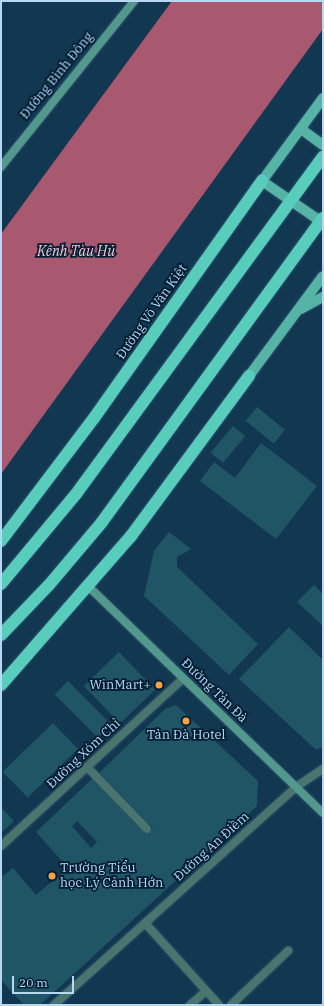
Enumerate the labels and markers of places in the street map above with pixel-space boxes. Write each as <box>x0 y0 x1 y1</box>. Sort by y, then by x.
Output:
place label: WinMart+ <box>89 677 151 693</box>
marker: WinMart+ <box>154 680 164 690</box>
marker: Tản Đà Hotel <box>181 716 191 726</box>
place label: Tản Đà Hotel <box>147 727 225 743</box>
place label: Trường Tiểu học Lý Cảnh Hớn <box>60 861 163 892</box>
marker: Trường Tiểu học Lý Cảnh Hớn <box>47 871 57 881</box>

